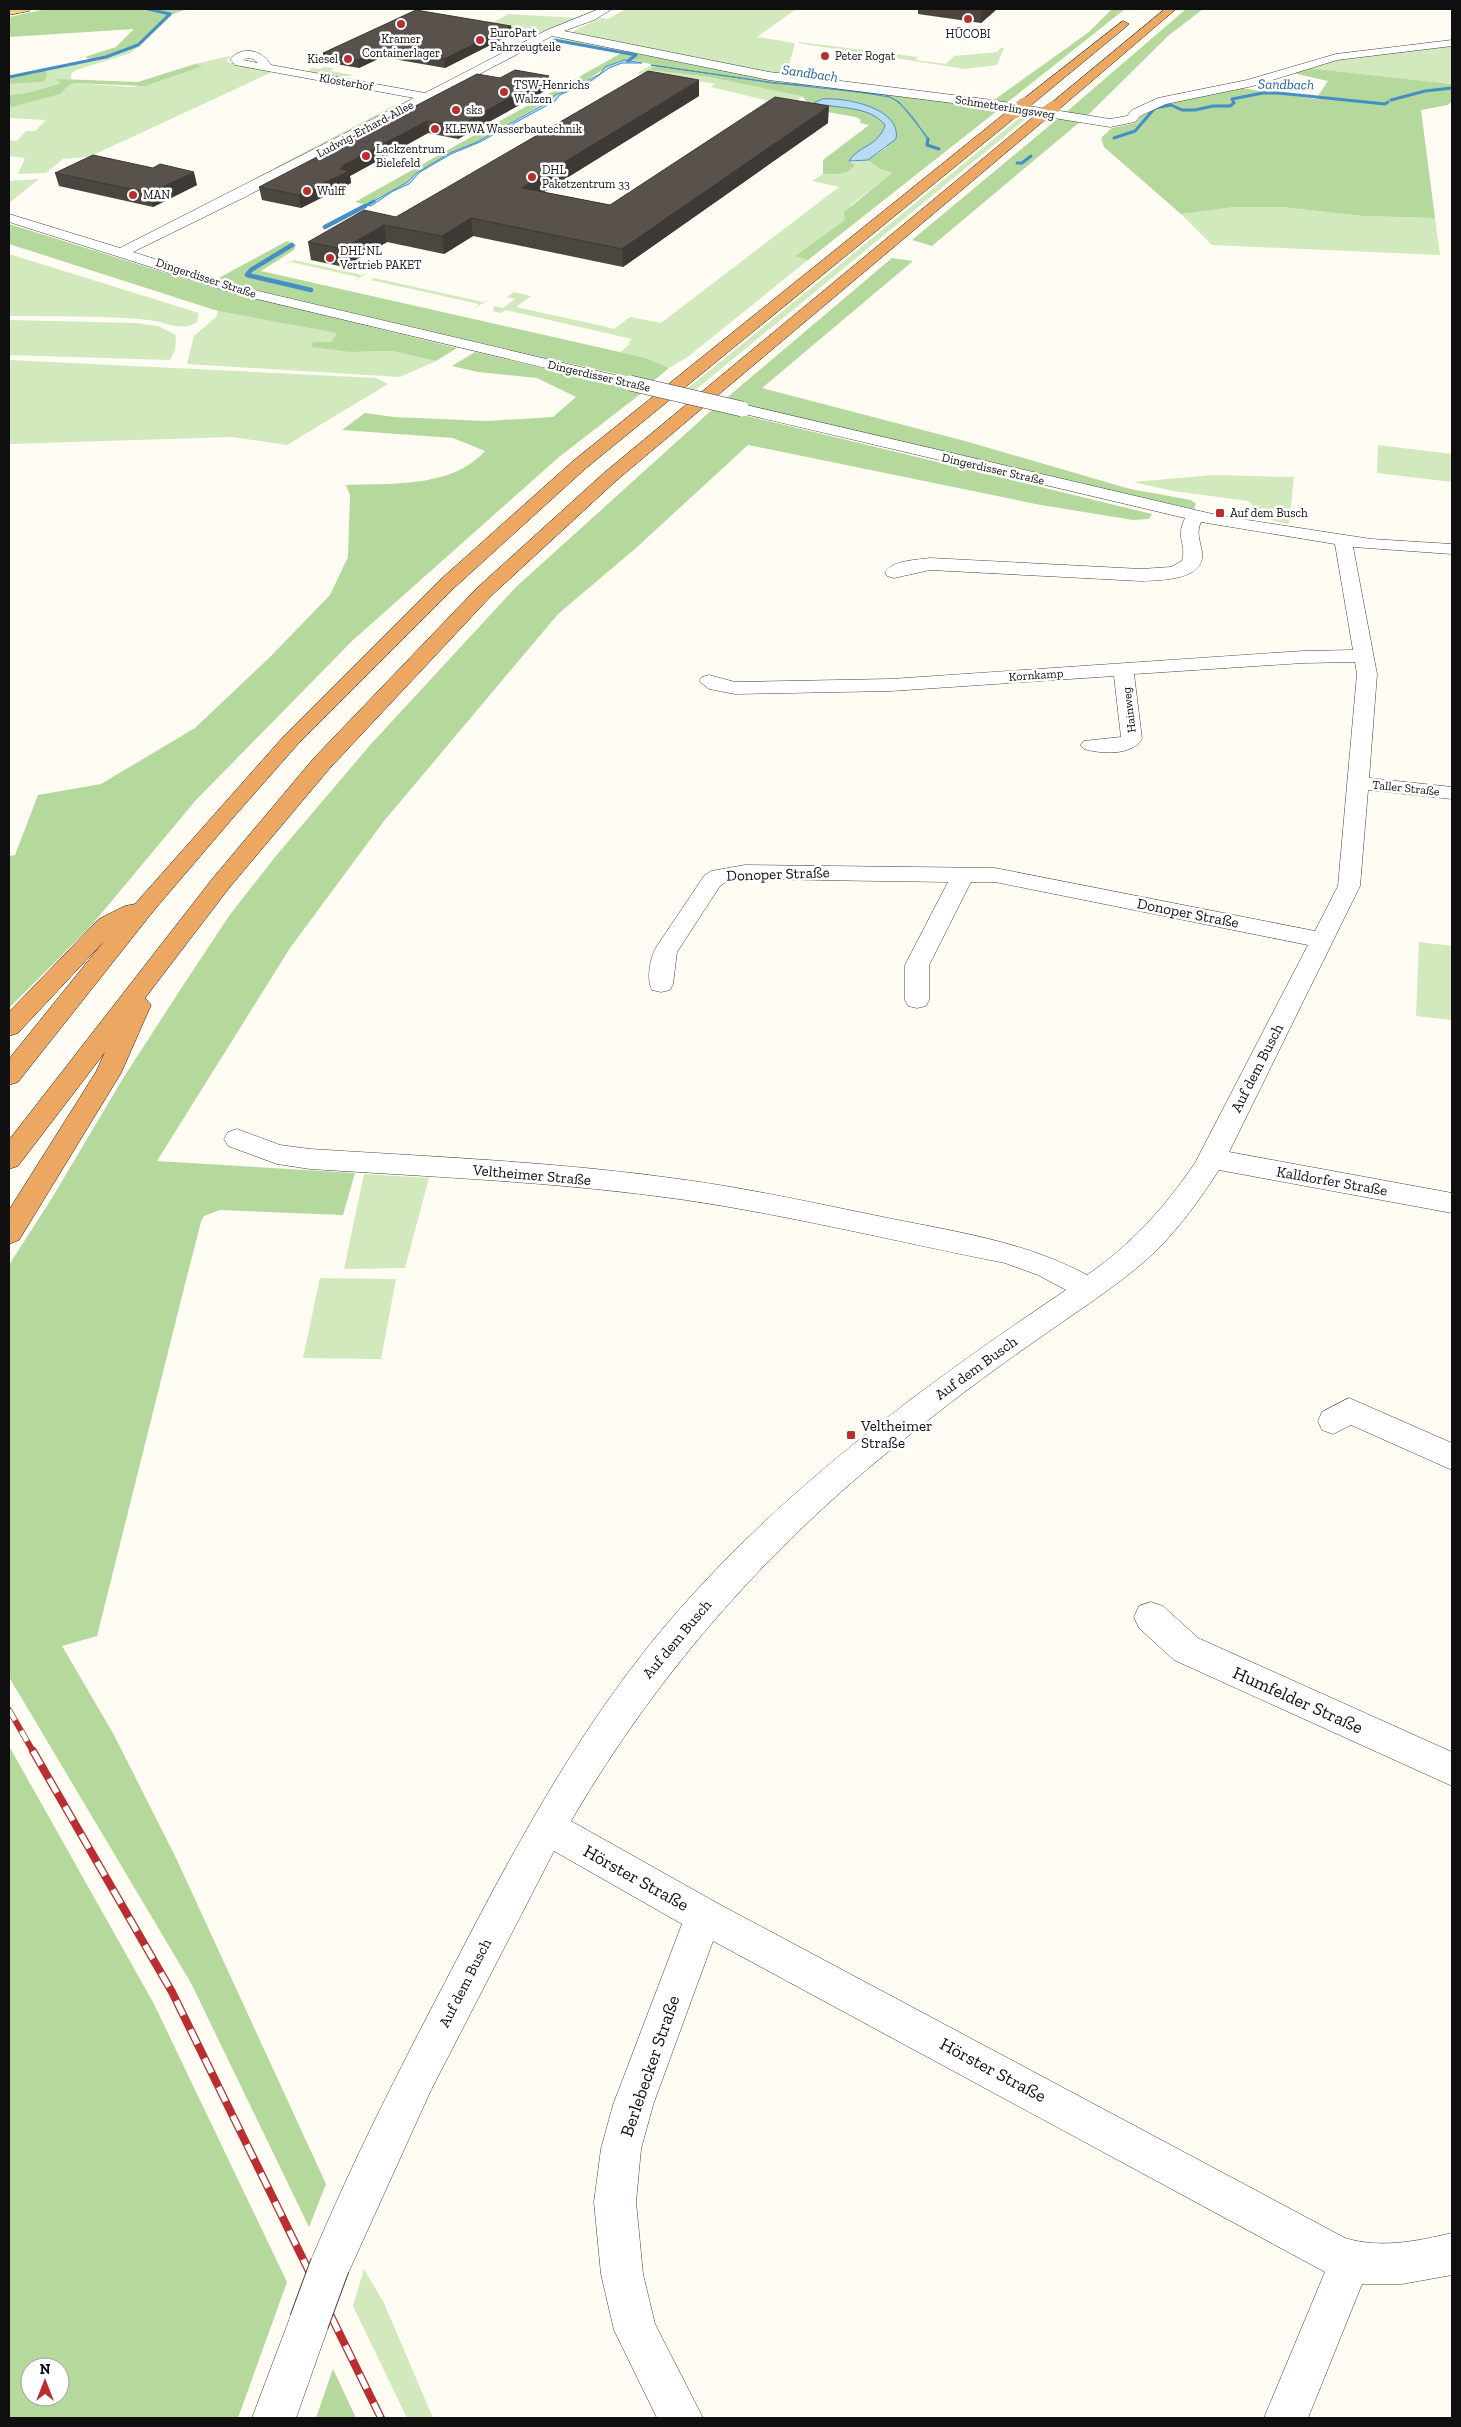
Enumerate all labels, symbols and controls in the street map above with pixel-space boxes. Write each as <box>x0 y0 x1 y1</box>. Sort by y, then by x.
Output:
marker: HÜCOBI <box>962 13 974 25</box>
marker: Kramer Containerlager <box>395 18 407 30</box>
place label: EuroPart Fahrzeugteile <box>490 26 561 54</box>
place label: HÜCOBI <box>945 27 991 41</box>
place label: Kramer Containerlager <box>362 32 440 60</box>
marker: EuroPart Fahrzeugteile <box>474 34 486 46</box>
place label: Peter Rogat <box>835 49 896 63</box>
marker: Peter Rogat <box>819 50 831 62</box>
place label: Kiesel <box>307 52 338 66</box>
marker: Kiesel <box>342 53 354 65</box>
water label: Sandbach <box>781 61 839 86</box>
street label: Klosterhof <box>318 70 375 94</box>
water label: Sandbach <box>1258 76 1314 93</box>
place label: TSW-Henrichs Walzen <box>514 78 590 106</box>
marker: TSW-Henrichs Walzen <box>498 86 510 98</box>
street label: Schmetterlingsweg <box>954 92 1056 122</box>
street label: Ludwig-Erhard-Allee <box>314 97 416 160</box>
place label: sks <box>466 103 483 117</box>
marker: sks <box>450 104 462 116</box>
place label: KLEWA Wasserbautechnik <box>445 122 583 136</box>
marker: KLEWA Wasserbautechnik <box>429 123 441 135</box>
place label: Lackzentrum Bielefeld <box>376 142 445 170</box>
marker: Lackzentrum Bielefeld <box>360 150 372 162</box>
place label: DHL Paketzentrum 33 <box>542 163 630 191</box>
marker: DHL Paketzentrum 33 <box>526 171 538 183</box>
place label: Wulff <box>317 184 347 198</box>
marker: Wulff <box>301 185 313 197</box>
place label: MAN <box>143 188 170 202</box>
marker: MAN <box>127 189 139 201</box>
place label: DHL NL Vertrieb PAKET <box>339 244 422 272</box>
marker: DHL NL Vertrieb PAKET <box>324 252 336 264</box>
street label: Dingerdisser Straße <box>154 255 258 301</box>
street label: Dingerdisser Straße <box>546 357 652 395</box>
street label: Dingerdisser Straße <box>940 450 1046 488</box>
place label: Auf dem Busch <box>1230 506 1308 520</box>
marker: Auf dem Busch <box>1214 507 1226 519</box>
street label: Kornkamp <box>1008 666 1064 684</box>
street label: Hainweg <box>1119 686 1139 734</box>
street label: Taller Straße <box>1372 778 1441 799</box>
street label: Donoper Straße <box>726 863 830 885</box>
street label: Donoper Straße <box>1136 894 1240 932</box>
street label: Auf dem Busch <box>1227 1020 1287 1115</box>
street label: Veltheimer Straße <box>471 1161 592 1189</box>
street label: Kalldorfer Straße <box>1275 1162 1389 1200</box>
street label: Auf dem Busch <box>931 1332 1021 1404</box>
place label: Veltheimer Straße <box>860 1417 932 1452</box>
marker: Veltheimer Straße <box>845 1429 857 1441</box>
street label: Auf dem Busch <box>639 1596 715 1682</box>
street label: Humfelder Straße <box>1230 1661 1366 1739</box>
street label: Hörster Straße <box>579 1840 693 1916</box>
street label: Auf dem Busch <box>435 1935 495 2030</box>
street label: Berlebecker Straße <box>616 1992 684 2140</box>
street label: Hörster Straße <box>936 2033 1050 2107</box>
north arrow <box>20 2357 70 2407</box>
text: N <box>40 2361 51 2378</box>

